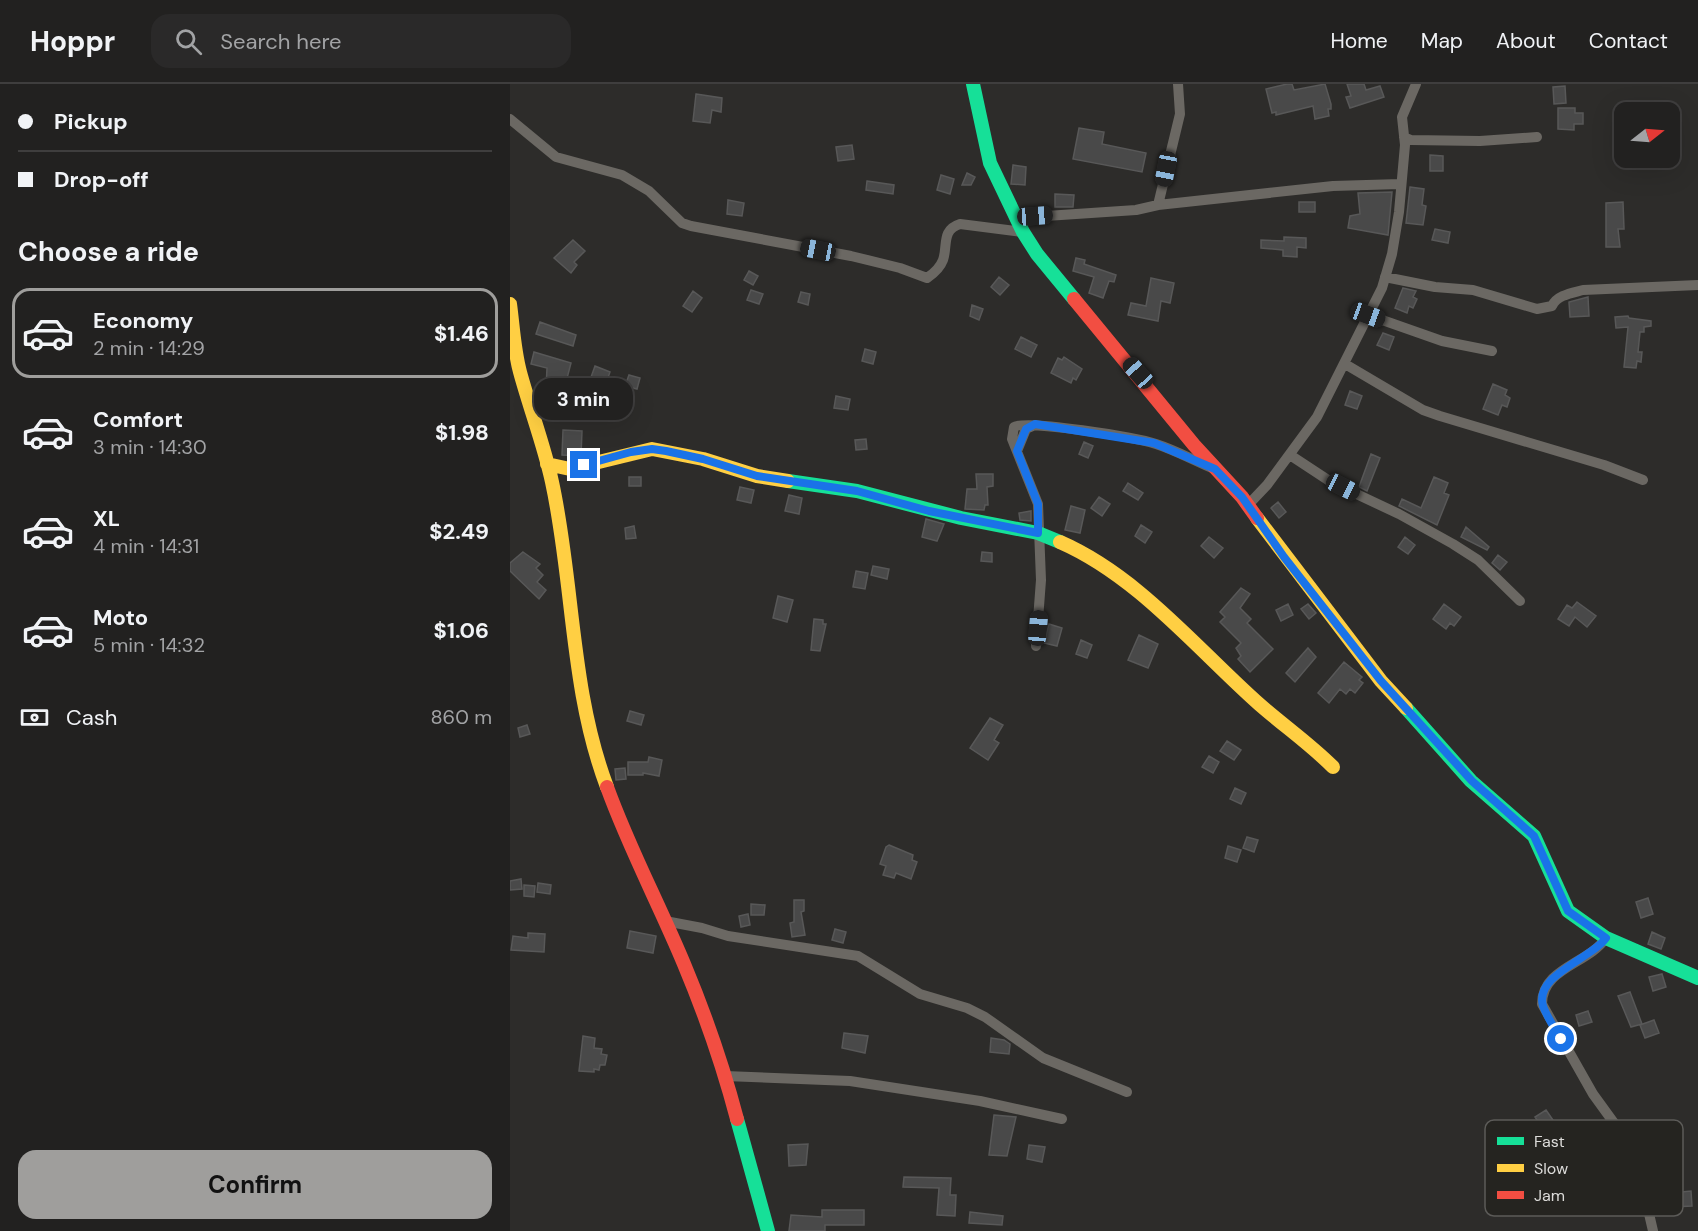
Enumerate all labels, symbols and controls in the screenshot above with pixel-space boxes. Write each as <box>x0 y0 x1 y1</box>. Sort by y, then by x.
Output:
search box <box>151 14 571 68</box>
text: Hoppr <box>30 23 115 60</box>
icon: search <box>172 25 205 58</box>
text: Search here <box>220 27 342 56</box>
text: Home <box>1330 27 1388 55</box>
text: Map <box>1421 27 1463 55</box>
text: About <box>1496 27 1556 55</box>
text: Contact <box>1589 27 1668 55</box>
north arrow <box>1614 102 1680 168</box>
map controls <box>1614 102 1680 168</box>
text: Pickup <box>54 107 128 136</box>
car <box>1154 150 1178 188</box>
text: Drop-off <box>54 165 149 194</box>
car <box>1016 206 1054 226</box>
text: Choose a ride <box>18 234 199 269</box>
car <box>799 238 837 262</box>
car <box>1348 300 1388 330</box>
icon: car <box>21 306 75 360</box>
text: Economy <box>93 306 193 335</box>
text: $1.46 <box>434 319 489 348</box>
text: 2 min · 14:29 <box>93 335 205 361</box>
car <box>1119 354 1157 392</box>
callout: 3 min <box>535 378 634 420</box>
text: 3 min <box>557 386 610 412</box>
icon: car <box>21 405 75 459</box>
text: Comfort <box>93 405 183 434</box>
text: $1.98 <box>435 418 489 447</box>
text: 3 min · 14:30 <box>93 434 207 460</box>
route end <box>570 451 597 478</box>
car <box>1323 471 1363 503</box>
icon: car <box>21 504 75 558</box>
text: XL <box>93 504 120 533</box>
text: $2.49 <box>429 517 489 546</box>
text: 4 min · 14:31 <box>93 533 199 559</box>
icon: car <box>21 603 75 657</box>
text: Moto <box>93 603 148 632</box>
car <box>1027 609 1049 647</box>
text: $1.06 <box>434 616 489 645</box>
text: 5 min · 14:32 <box>93 632 205 658</box>
icon: cash <box>18 701 51 734</box>
text: Cash <box>66 703 117 732</box>
text: 860 m <box>430 704 492 730</box>
route start <box>1547 1025 1574 1052</box>
legend <box>1485 1120 1683 1216</box>
text: Fast <box>1534 1131 1565 1152</box>
button: Confirm <box>18 1150 492 1219</box>
text: Slow <box>1534 1158 1568 1179</box>
text: Jam <box>1534 1185 1565 1206</box>

